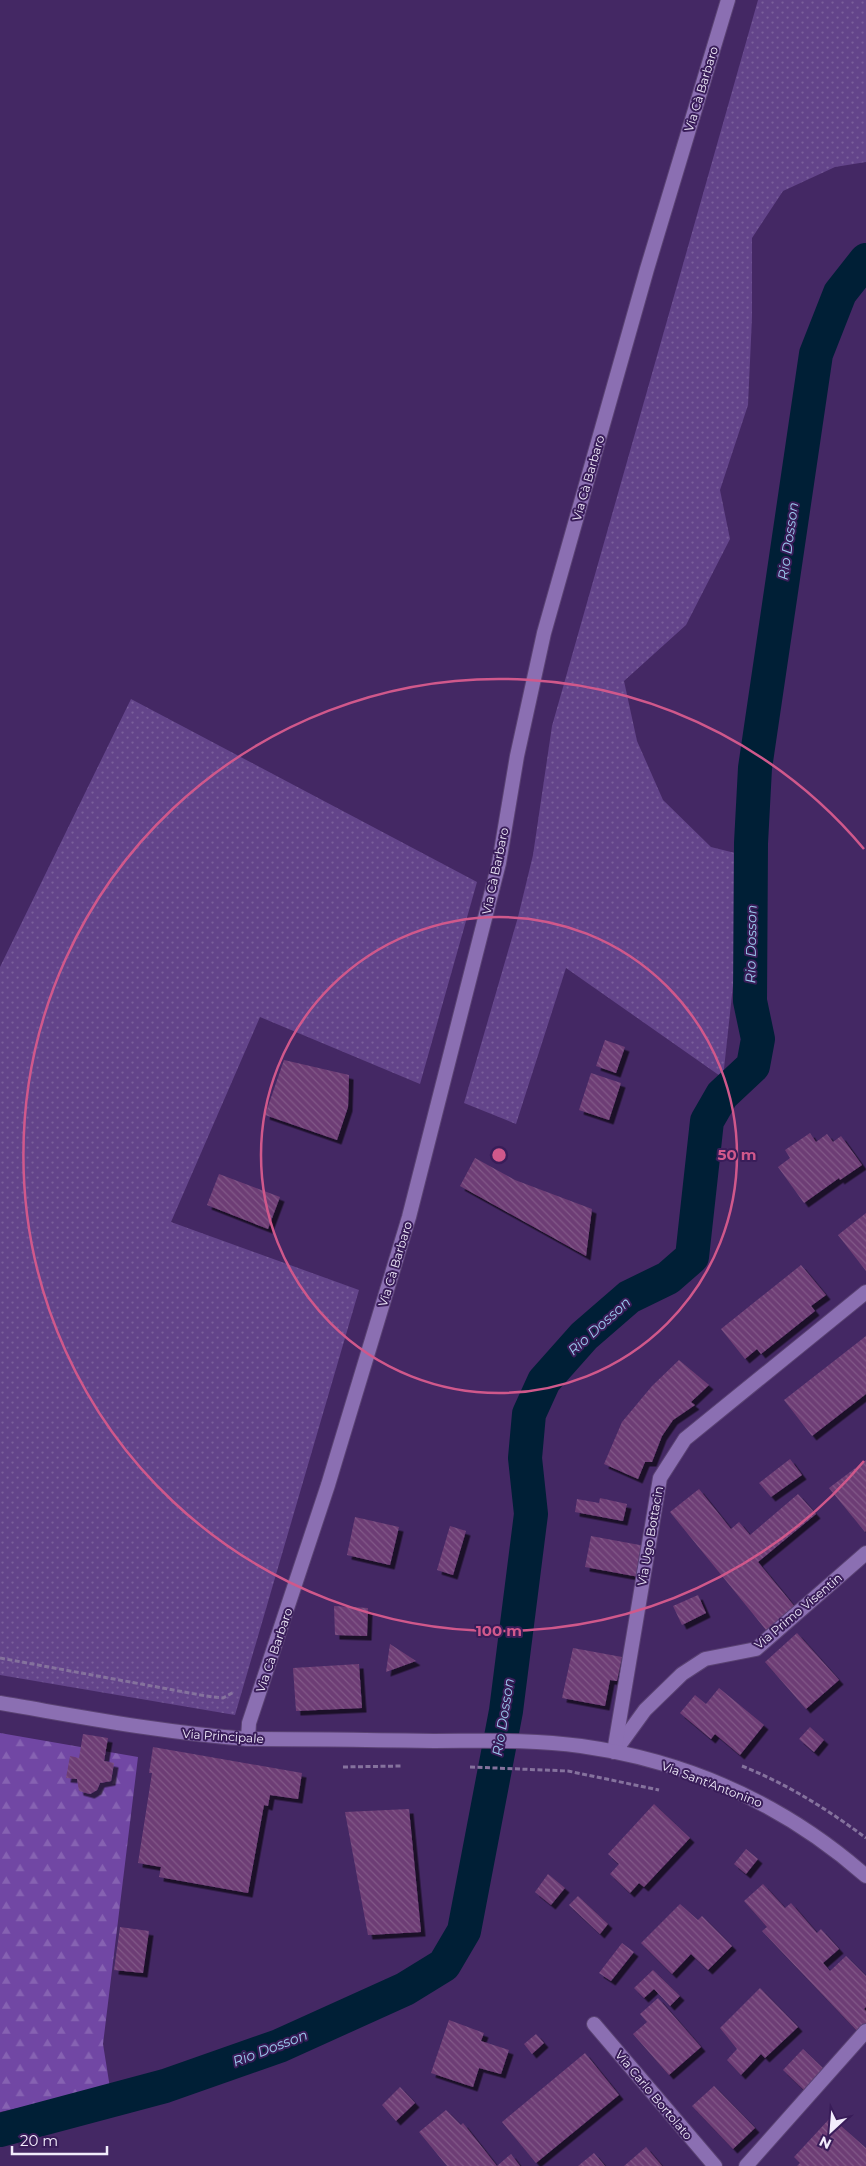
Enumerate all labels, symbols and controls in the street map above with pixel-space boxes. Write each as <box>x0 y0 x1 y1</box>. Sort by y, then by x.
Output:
street label: Via Cà Barbaro <box>681 45 721 133</box>
street label: Via Cà Barbaro <box>569 433 607 523</box>
water label: Rio Dosson <box>774 501 802 581</box>
street label: Via Cà Barbaro <box>478 826 512 916</box>
water label: Rio Dosson <box>741 905 761 983</box>
text: 50 m <box>717 1145 757 1164</box>
centre of rings <box>490 1146 508 1164</box>
street label: Via Cà Barbaro <box>375 1220 415 1308</box>
water label: Rio Dosson <box>564 1293 634 1359</box>
street label: Via Ugo Bottacin <box>634 1485 666 1587</box>
street label: Via Primo Visentin <box>751 1570 845 1652</box>
street label: Via Cà Barbaro <box>253 1606 295 1694</box>
text: 100 m <box>476 1621 522 1640</box>
water label: Rio Dosson <box>488 1677 518 1757</box>
street label: Via Principale <box>182 1726 264 1746</box>
street label: Via Sant'Antonino <box>659 1758 765 1810</box>
water label: Rio Dosson <box>230 2026 310 2070</box>
street label: Via Carlo Bortolato <box>612 2047 696 2143</box>
north arrow <box>806 2106 856 2156</box>
scale bar <box>12 2124 108 2156</box>
text: 20 m <box>20 2131 58 2150</box>
text: N <box>816 2132 834 2153</box>

